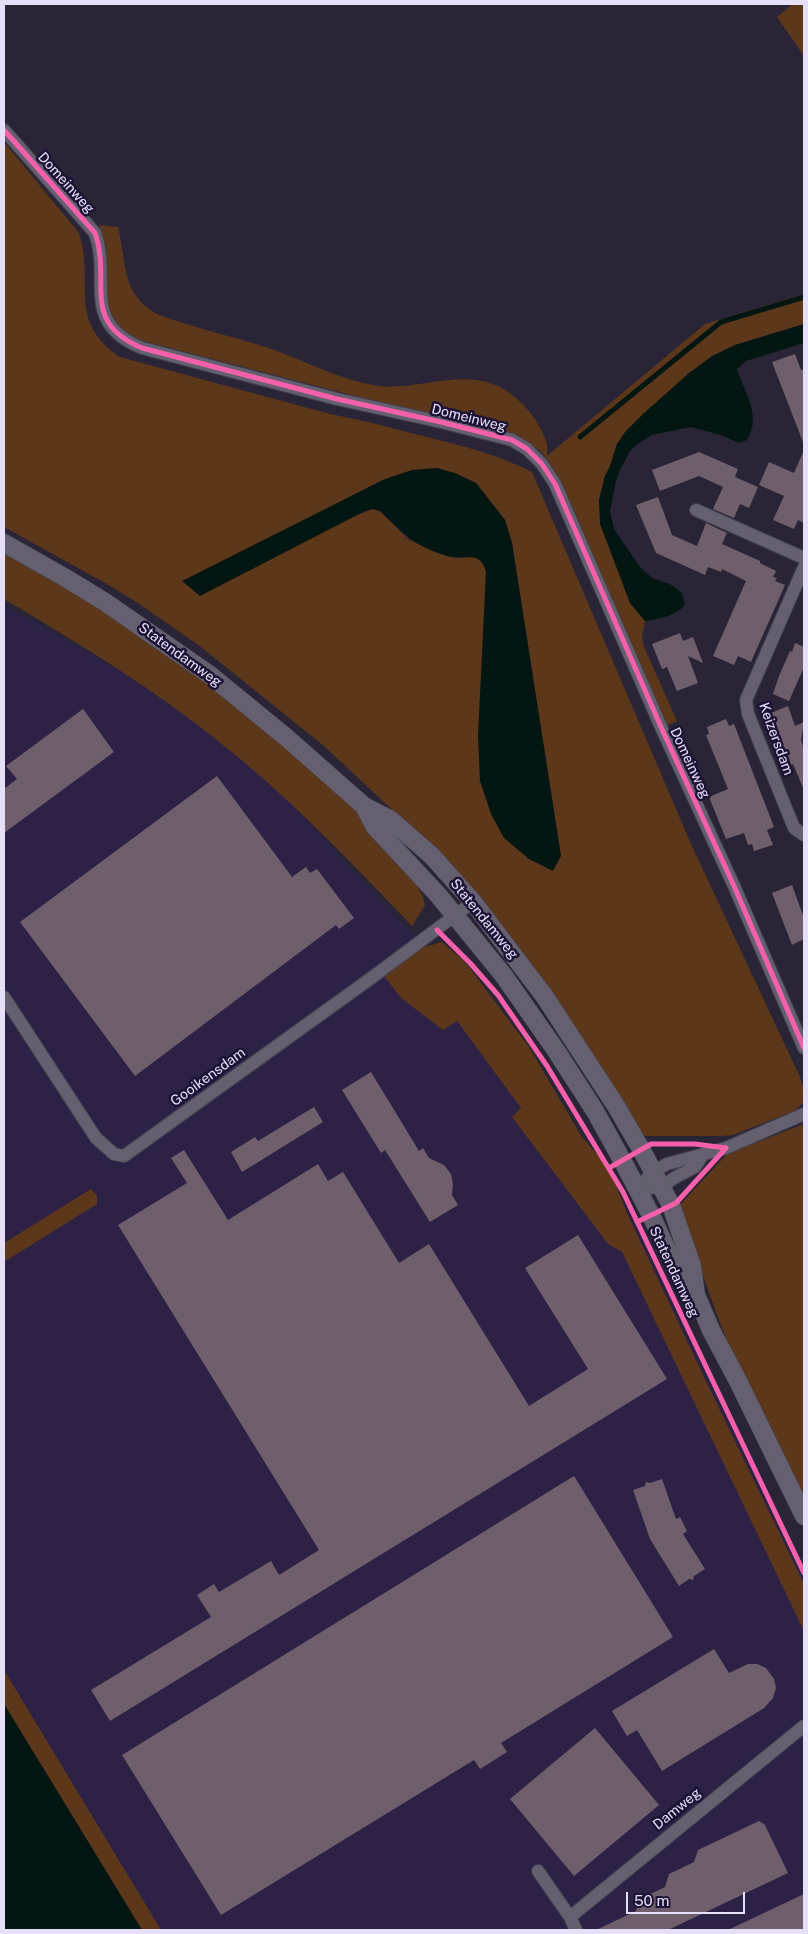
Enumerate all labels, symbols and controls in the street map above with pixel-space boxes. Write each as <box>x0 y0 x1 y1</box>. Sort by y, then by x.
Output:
street label: Domeinweg <box>34 149 98 217</box>
street label: Domeinweg <box>430 401 508 435</box>
street label: Statendamweg <box>135 619 225 691</box>
street label: Keizersdam <box>755 700 797 778</box>
street label: Domeinweg <box>666 725 714 801</box>
street label: Statendamweg <box>446 875 522 963</box>
street label: Gooikensdam <box>167 1044 249 1110</box>
street label: Statendamweg <box>646 1224 702 1320</box>
street label: Damweg <box>650 1785 704 1833</box>
scale bar <box>628 1882 747 1914</box>
text: 50 m <box>634 1892 669 1909</box>

